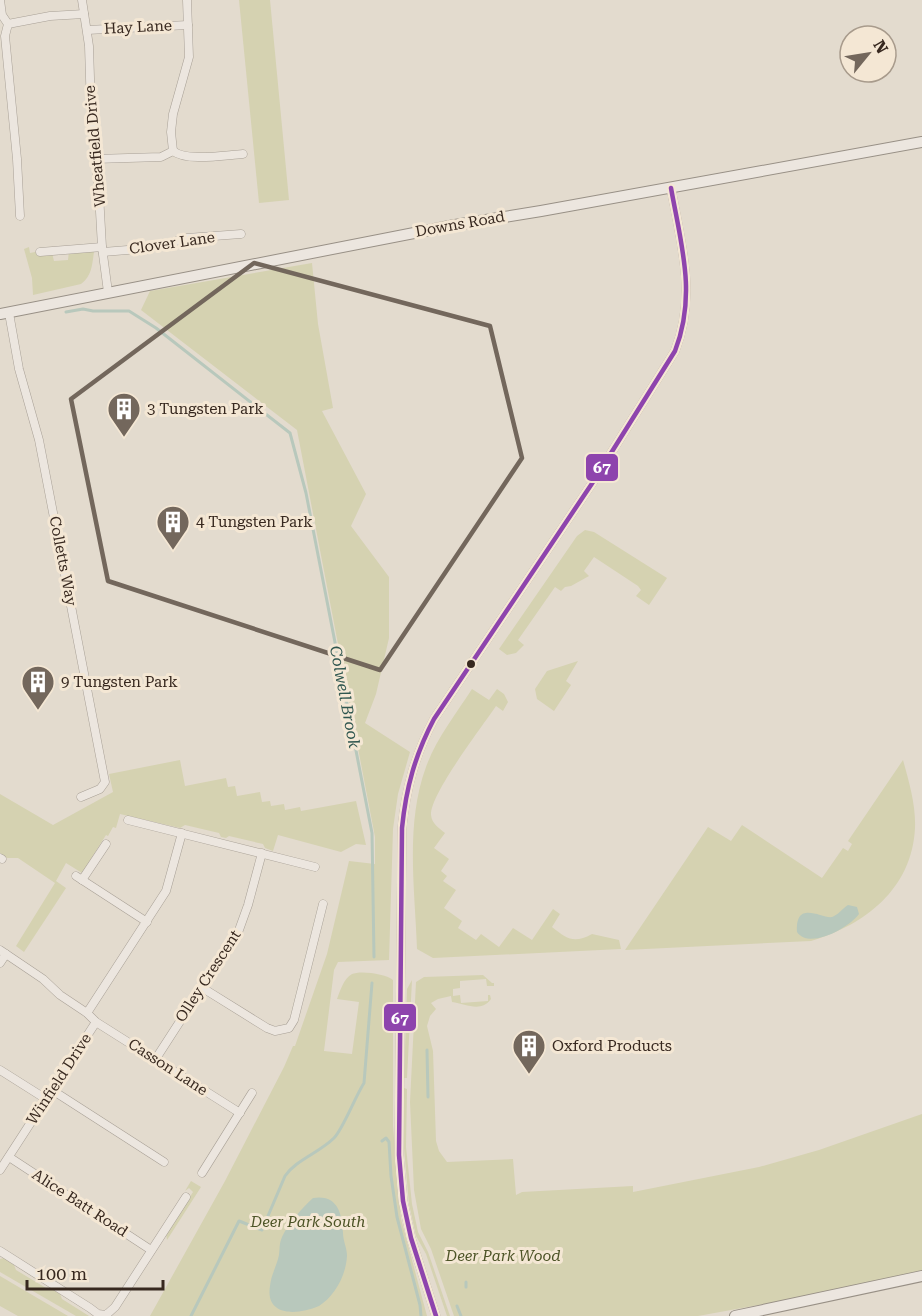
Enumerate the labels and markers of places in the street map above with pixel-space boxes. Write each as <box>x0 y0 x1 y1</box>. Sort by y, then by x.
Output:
building icon: 3 Tungsten Park <box>106 391 142 438</box>
place label: 3 Tungsten Park <box>147 400 264 418</box>
building icon: 4 Tungsten Park <box>155 504 191 551</box>
place label: 4 Tungsten Park <box>196 513 313 531</box>
unlabelled marker <box>465 658 477 670</box>
building icon: 9 Tungsten Park <box>20 664 56 711</box>
place label: 9 Tungsten Park <box>61 673 178 691</box>
building icon: Oxford Products <box>511 1028 547 1075</box>
place label: Oxford Products <box>552 1037 672 1055</box>

